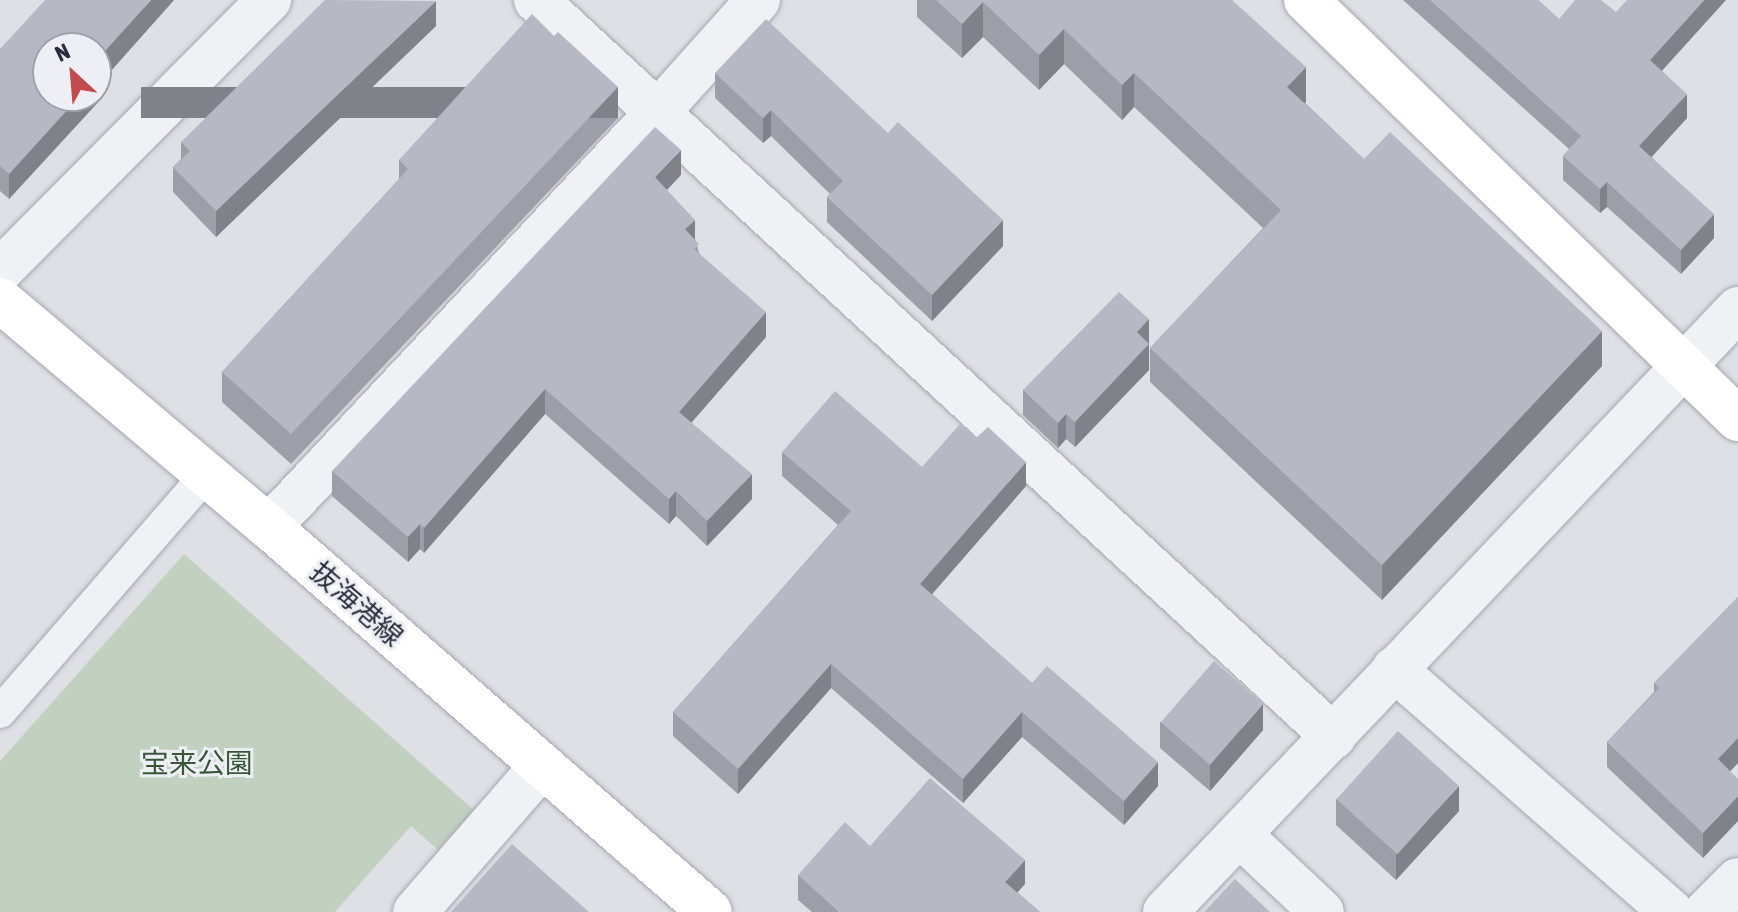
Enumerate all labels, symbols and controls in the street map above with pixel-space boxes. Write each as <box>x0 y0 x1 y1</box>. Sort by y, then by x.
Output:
north arrow <box>32 32 112 112</box>
text: N <box>51 38 74 67</box>
street label: 抜海港線 <box>304 555 410 653</box>
park label: 宝来公園 <box>141 746 253 780</box>

